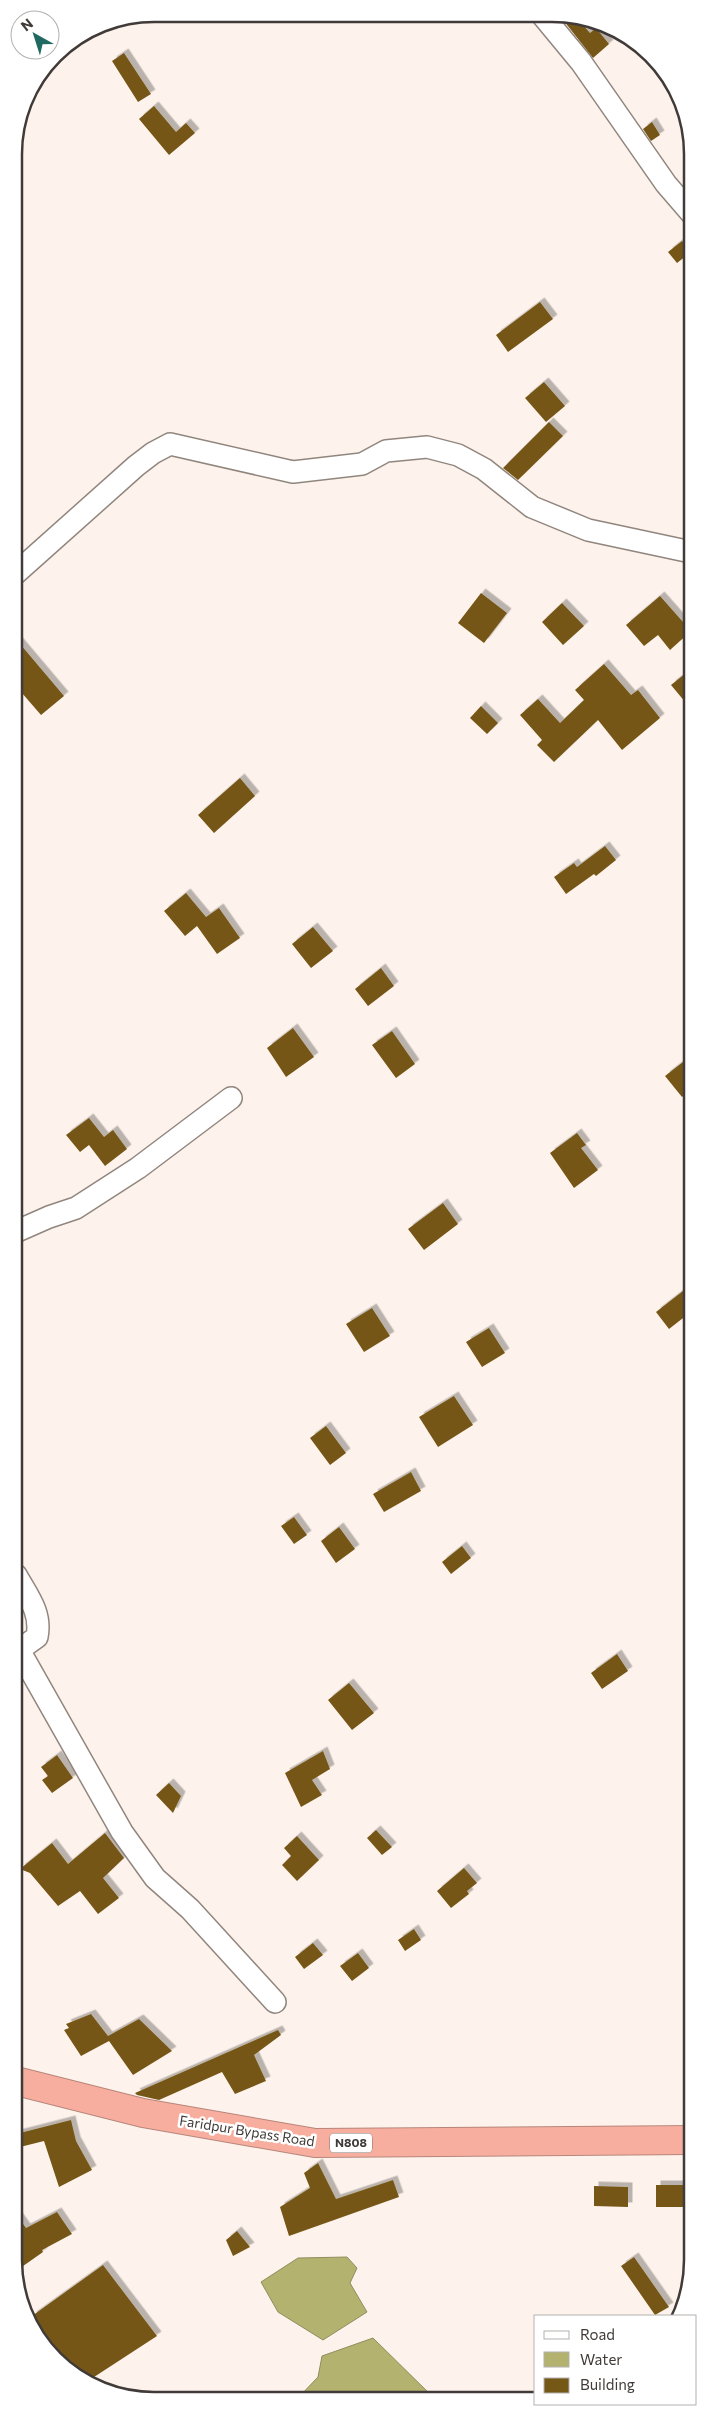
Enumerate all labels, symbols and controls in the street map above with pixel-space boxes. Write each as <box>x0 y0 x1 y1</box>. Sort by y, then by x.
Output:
north arrow <box>10 10 60 60</box>
text: N <box>17 15 36 34</box>
street label: Faridpur Bypass Road <box>178 2111 316 2150</box>
road number: N808 <box>330 2134 372 2152</box>
legend <box>534 2315 697 2405</box>
text: Road <box>580 2325 615 2343</box>
text: Water <box>580 2350 622 2368</box>
text: Building <box>580 2375 635 2393</box>

